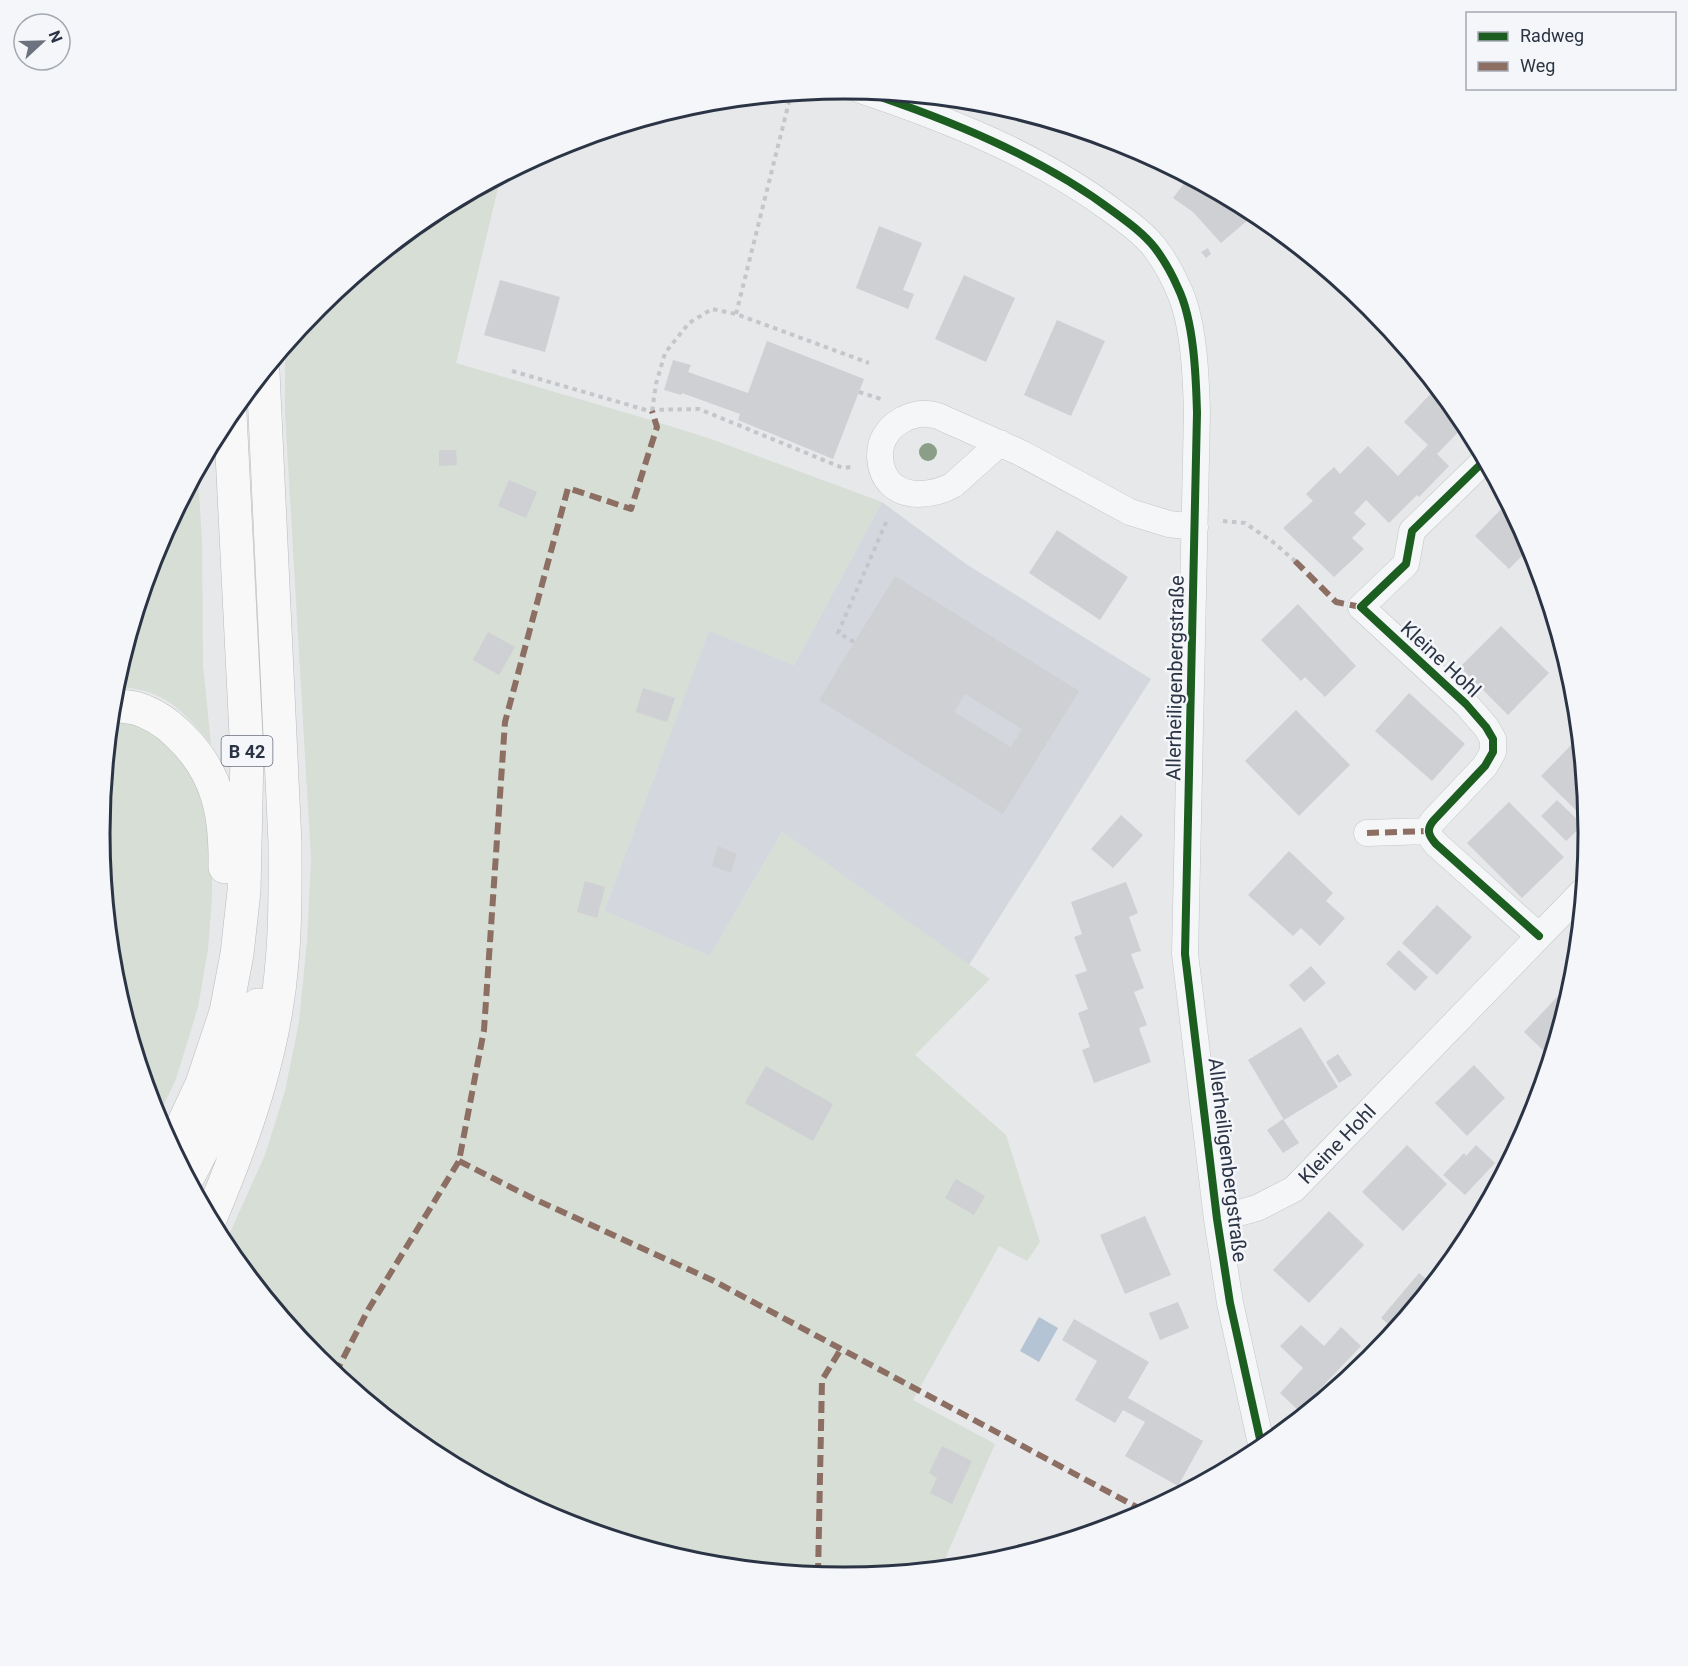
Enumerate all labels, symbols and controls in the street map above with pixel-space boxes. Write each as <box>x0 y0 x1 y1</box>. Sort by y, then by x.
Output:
north arrow <box>12 12 72 72</box>
legend <box>1466 12 1676 90</box>
text: Radweg <box>1520 25 1584 46</box>
text: N <box>45 28 66 45</box>
text: Weg <box>1520 55 1555 76</box>
street label: Allerheiligenbergstraße <box>1161 575 1189 781</box>
street label: Kleine Hohl <box>1396 616 1486 702</box>
road number: B 42 <box>222 736 272 766</box>
street label: Allerheiligenbergstraße <box>1204 1057 1252 1263</box>
street label: Kleine Hohl <box>1293 1099 1381 1189</box>

